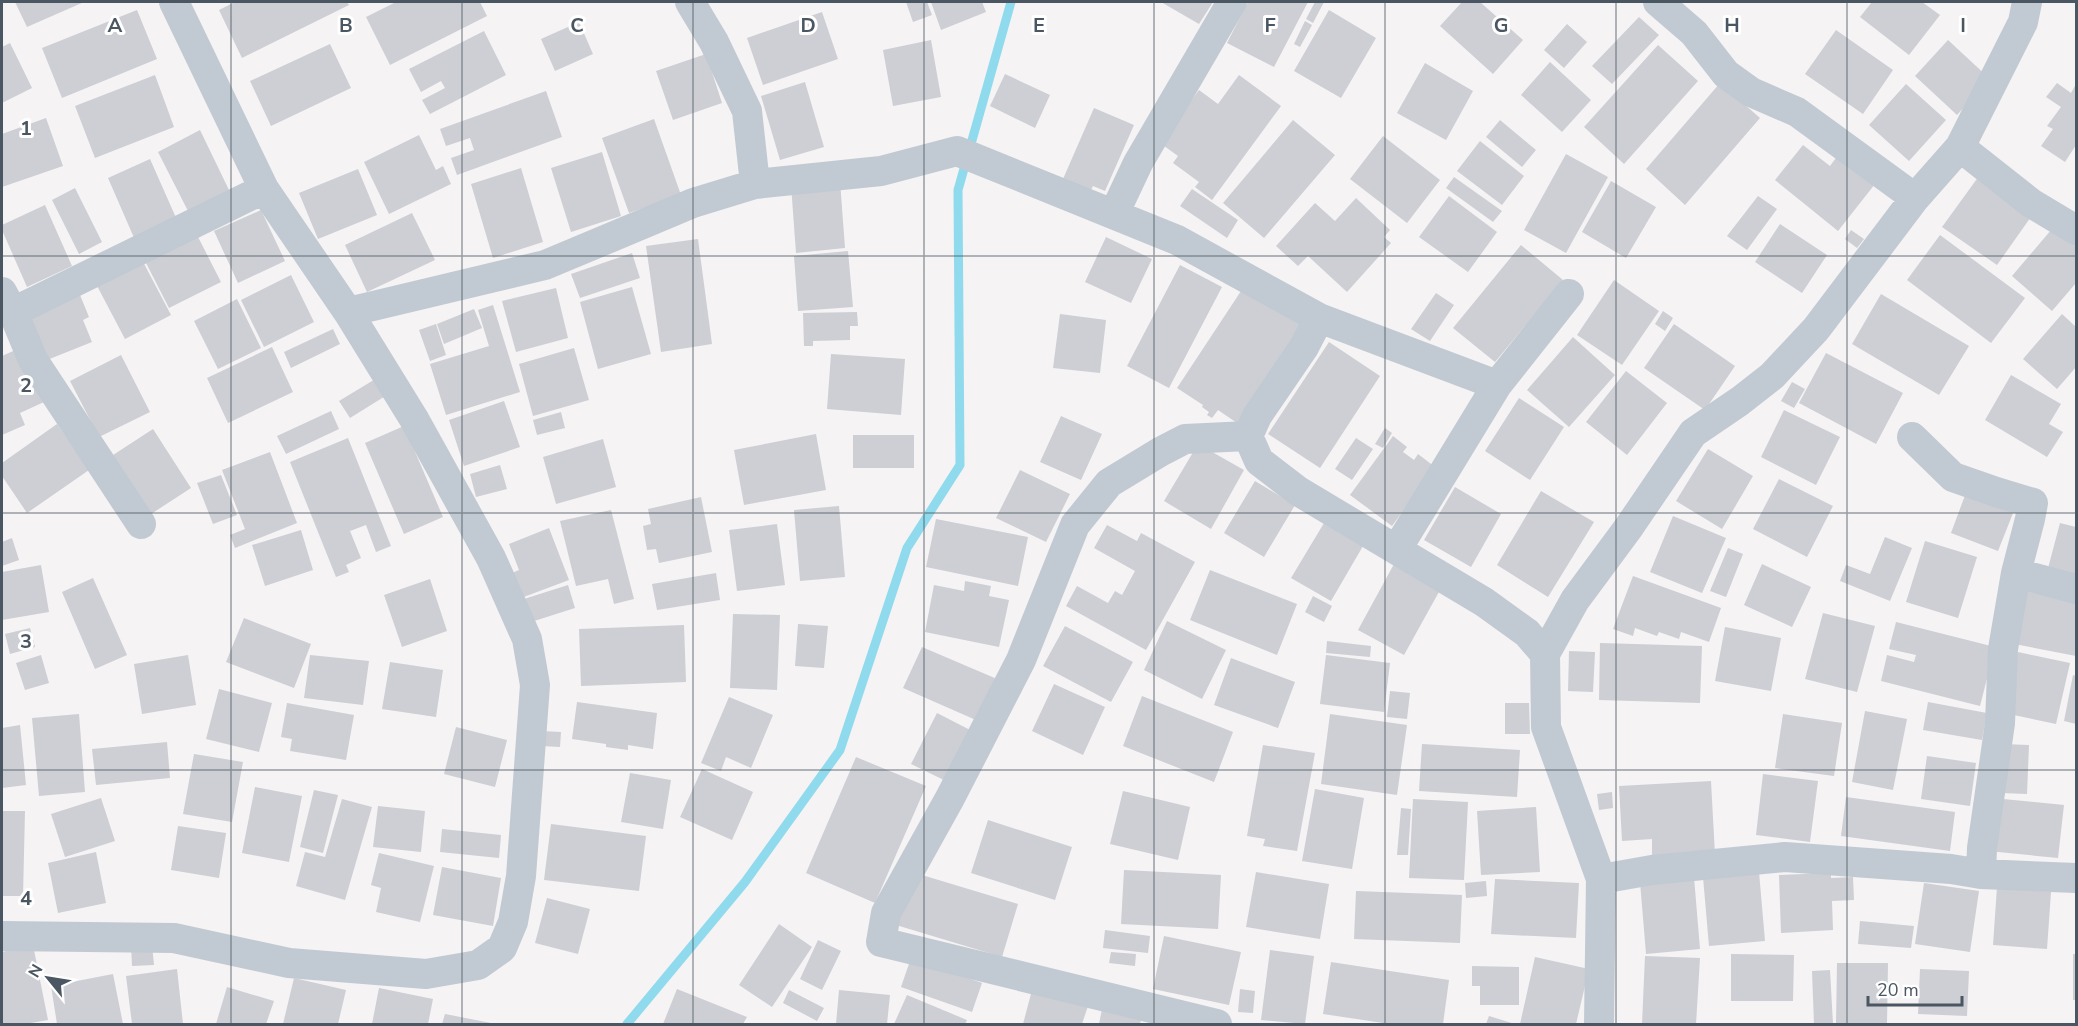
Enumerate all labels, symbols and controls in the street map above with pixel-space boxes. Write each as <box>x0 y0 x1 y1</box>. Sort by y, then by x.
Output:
text: A <box>108 12 123 39</box>
text: B <box>339 12 353 39</box>
text: C <box>570 12 584 39</box>
text: D <box>800 12 816 39</box>
text: E <box>1033 12 1045 39</box>
text: F <box>1264 12 1276 39</box>
text: G <box>1494 12 1508 39</box>
text: H <box>1724 12 1740 39</box>
text: I <box>1960 12 1966 39</box>
text: 1 <box>20 115 32 142</box>
text: 2 <box>20 372 32 399</box>
text: 3 <box>20 628 32 655</box>
text: 4 <box>20 885 32 912</box>
north arrow <box>18 948 78 1008</box>
text: N <box>23 960 48 982</box>
scale bar <box>1868 969 1962 1007</box>
text: 20 m <box>1877 978 1919 1002</box>

